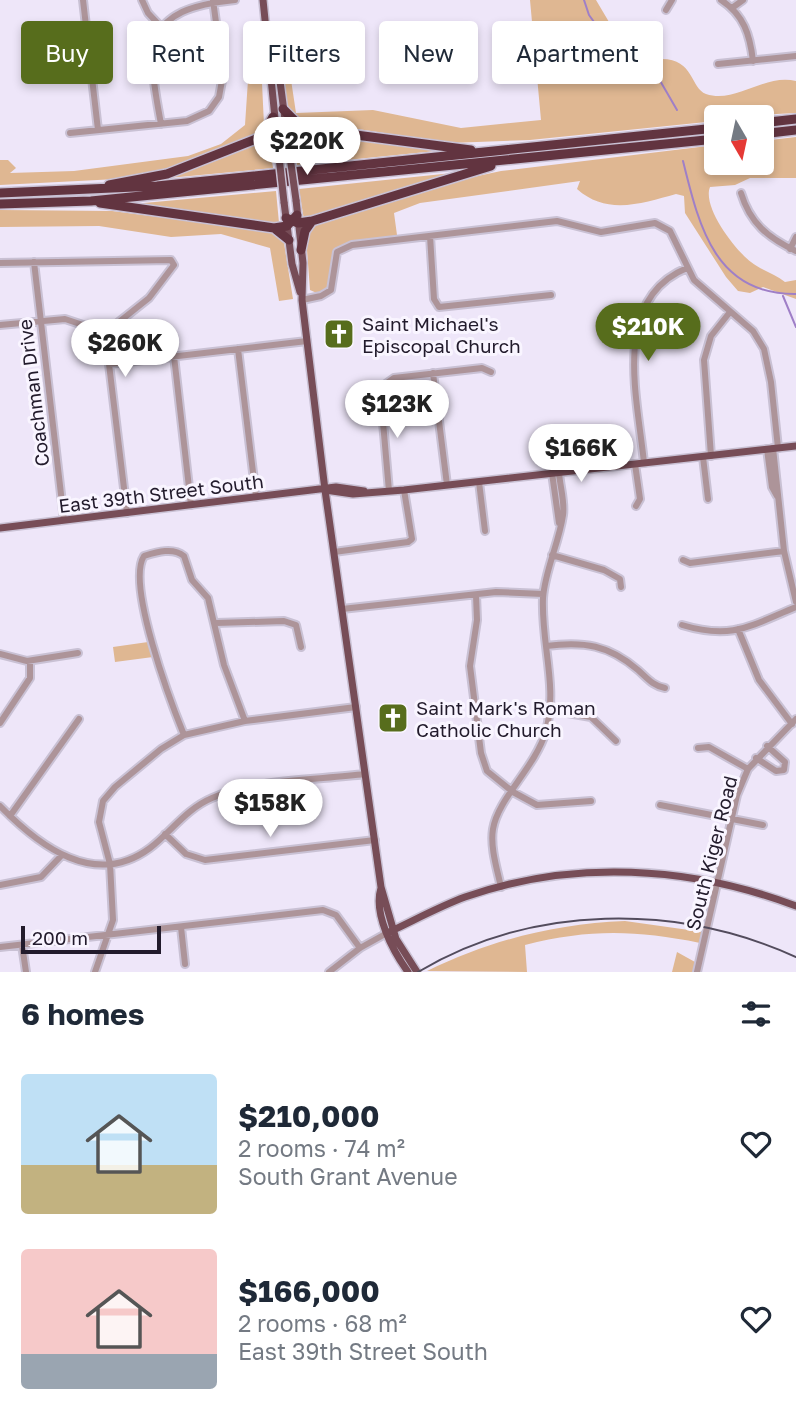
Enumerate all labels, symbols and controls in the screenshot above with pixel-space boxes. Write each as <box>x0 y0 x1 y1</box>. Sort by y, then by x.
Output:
chip: Buy <box>21 21 113 84</box>
chip: Rent <box>127 21 229 84</box>
chip: Filters <box>243 21 365 84</box>
chip: New <box>379 21 478 84</box>
chip: Apartment <box>492 21 663 84</box>
north arrow <box>704 105 774 175</box>
map controls <box>704 105 774 175</box>
pin: $220K <box>258 118 356 177</box>
text: $220K <box>269 126 345 154</box>
pin: $210K <box>599 304 697 363</box>
place label: Saint Michael's Episcopal Church <box>362 312 521 357</box>
text: $210K <box>612 312 684 340</box>
church icon: Saint Michael's Episcopal Church <box>322 317 356 351</box>
street label: Coachman Drive <box>13 318 53 468</box>
pin: $260K <box>76 320 174 379</box>
text: $260K <box>87 328 163 356</box>
pin: $123K <box>348 380 446 440</box>
text: $123K <box>361 389 433 417</box>
pin: $166K <box>532 424 630 484</box>
text: $166K <box>544 433 618 461</box>
street label: East 39th Street South <box>57 469 265 517</box>
place label: Saint Mark's Roman Catholic Church <box>416 696 596 741</box>
church icon: Saint Mark's Roman Catholic Church <box>376 701 410 735</box>
street label: South Kiger Road <box>681 773 741 933</box>
pin: $158K <box>221 780 319 839</box>
text: $158K <box>234 788 306 816</box>
scale bar <box>21 923 161 955</box>
text: 200 m <box>32 926 88 949</box>
icon: filters <box>737 995 775 1033</box>
text: 6 homes <box>21 996 144 1032</box>
text: $210,000 <box>238 1098 379 1134</box>
icon: home <box>77 1102 161 1186</box>
icon: heart <box>737 1125 775 1163</box>
text: 2 rooms · 74 m² <box>238 1134 405 1162</box>
text: South Grant Avenue <box>238 1162 458 1190</box>
text: $166,000 <box>238 1273 380 1309</box>
icon: home <box>77 1277 161 1361</box>
icon: heart <box>737 1300 775 1338</box>
text: 2 rooms · 68 m² <box>238 1309 407 1337</box>
text: East 39th Street South <box>238 1337 488 1365</box>

